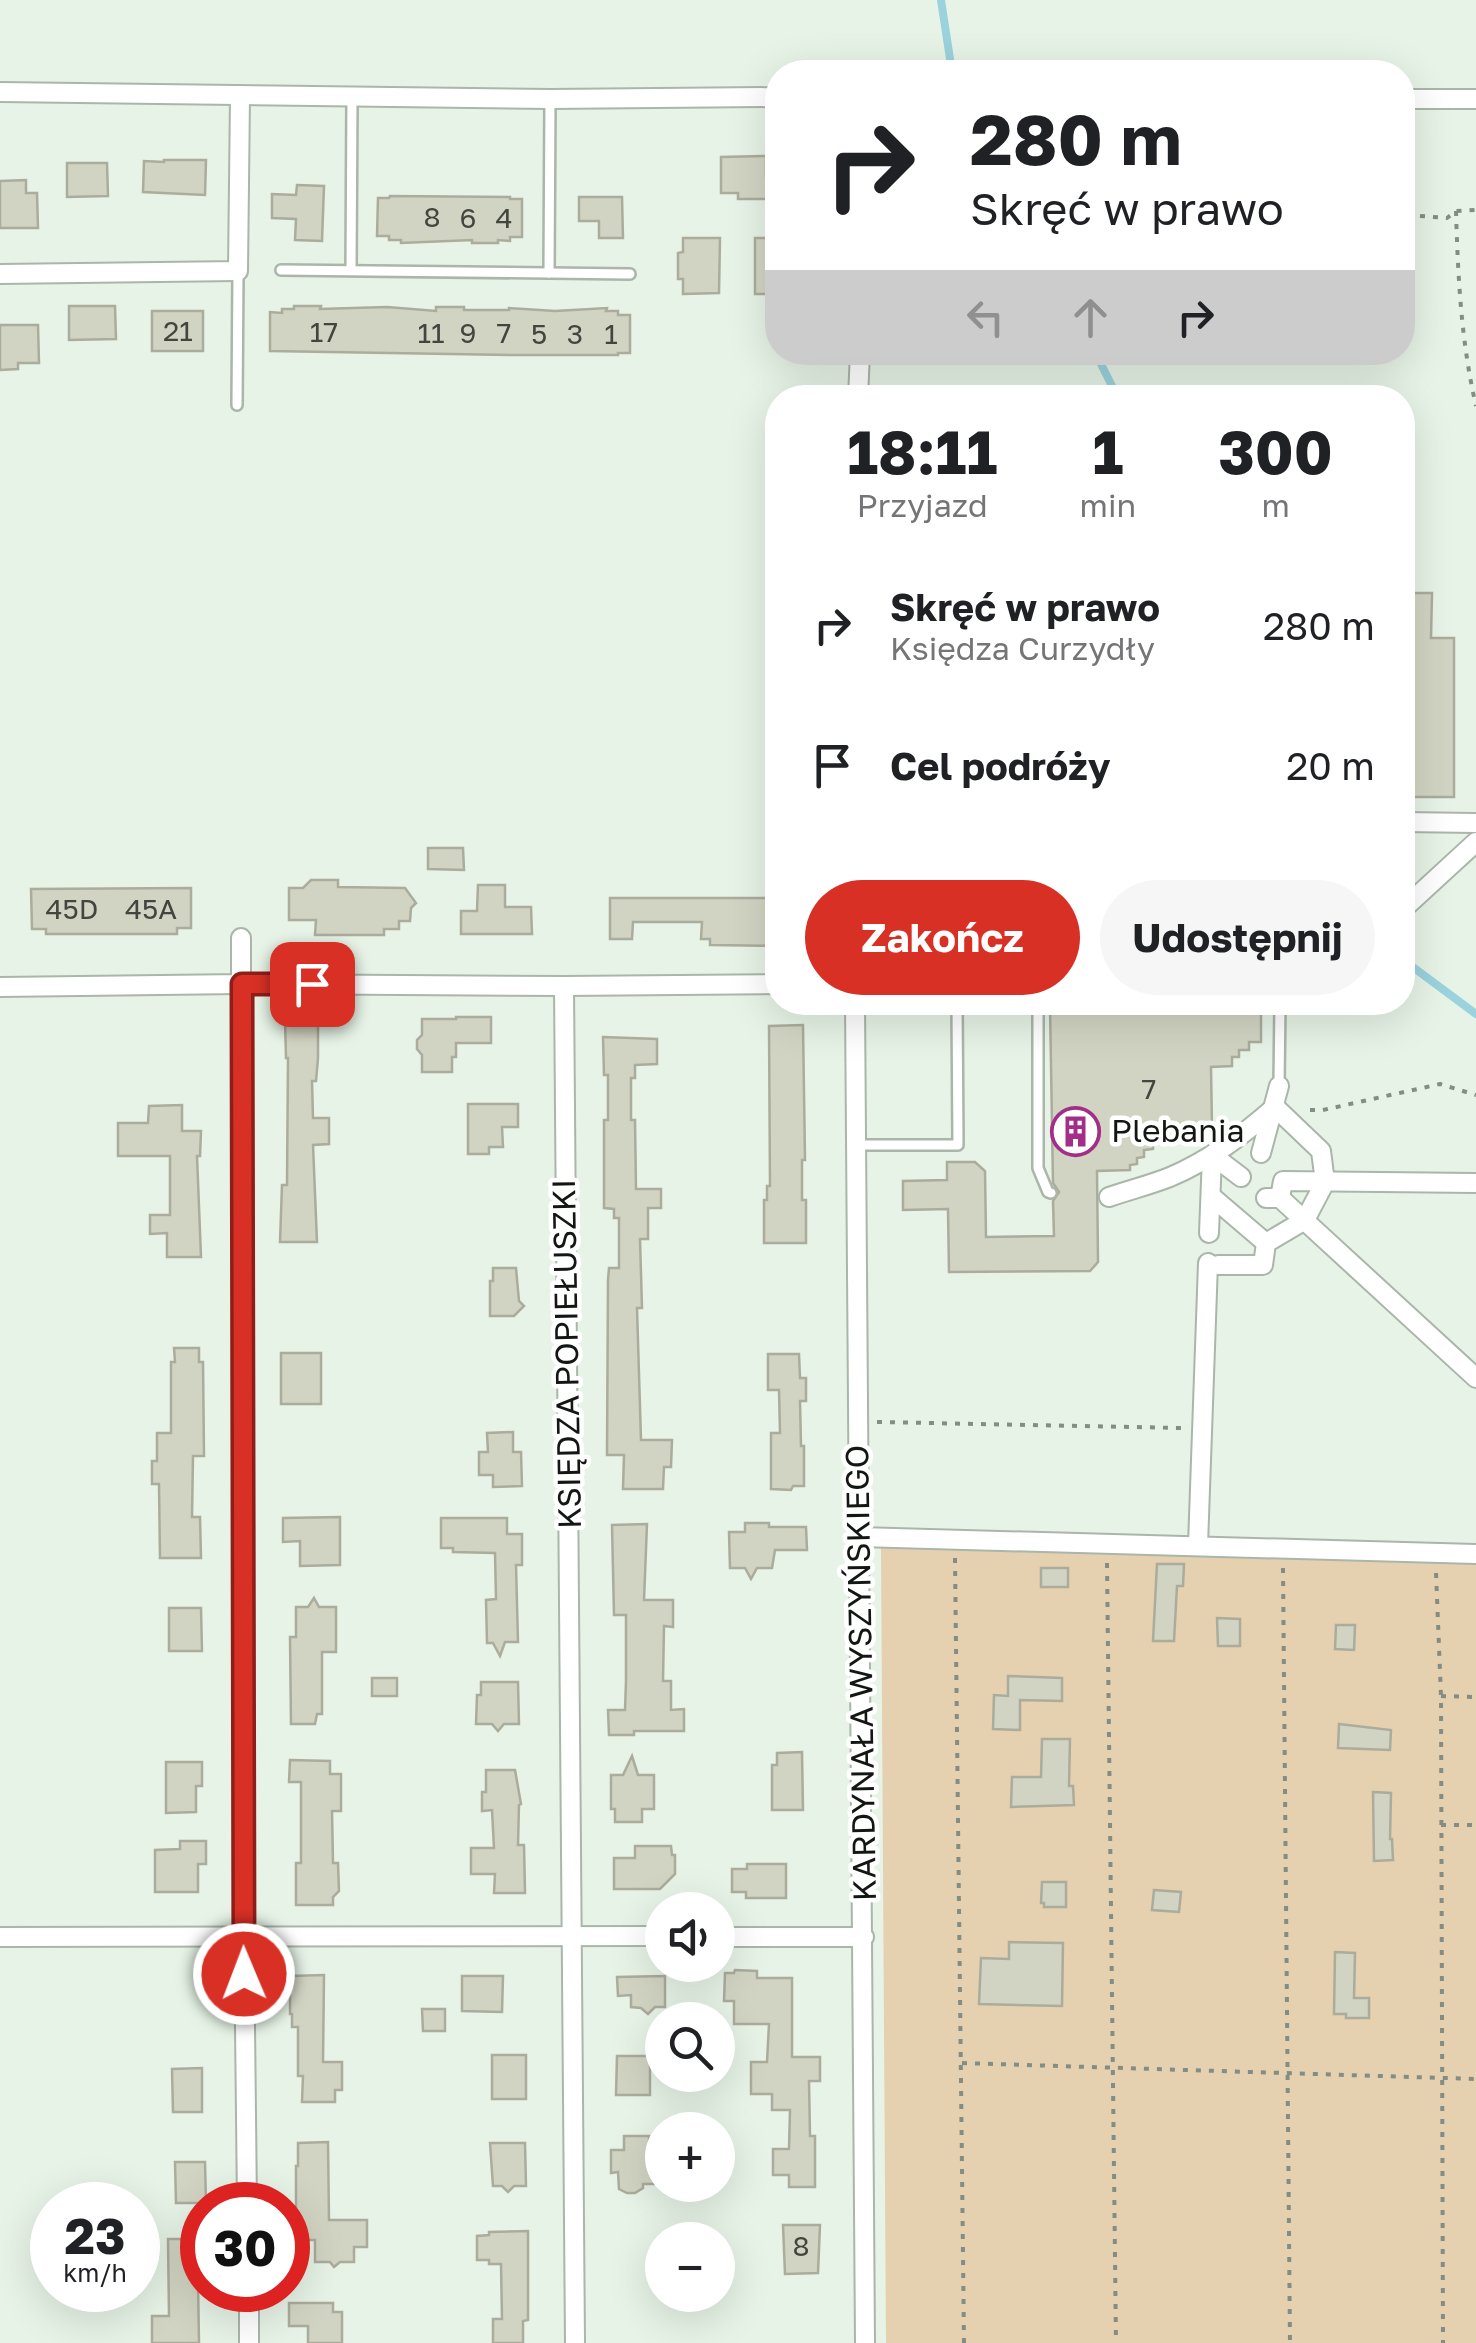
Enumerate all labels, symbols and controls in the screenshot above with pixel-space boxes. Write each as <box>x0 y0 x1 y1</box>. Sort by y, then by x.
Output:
text: 280 m <box>970 96 1182 180</box>
icon: right <box>805 100 935 230</box>
text: Skręć w prawo <box>970 181 1284 235</box>
house number: 8 <box>423 200 441 233</box>
house number: 6 <box>460 201 476 234</box>
house number: 4 <box>495 201 513 234</box>
icon: left <box>958 290 1013 345</box>
icon: ahead <box>1063 290 1118 345</box>
icon: right <box>1168 290 1223 345</box>
house number: 21 <box>163 314 193 347</box>
house number: 17 <box>310 315 338 348</box>
house number: 11 <box>417 316 445 349</box>
house number: 9 <box>460 316 476 349</box>
house number: 7 <box>497 316 511 349</box>
house number: 5 <box>531 317 547 350</box>
house number: 3 <box>567 317 583 350</box>
house number: 1 <box>604 317 618 350</box>
text: 18:11 <box>847 415 997 487</box>
text: 1 <box>1092 415 1123 487</box>
text: 300 <box>1218 415 1333 487</box>
text: Przyjazd <box>857 486 988 524</box>
text: min <box>1080 486 1136 524</box>
text: m <box>1261 486 1290 524</box>
text: Skręć w prawo <box>890 584 1160 629</box>
icon: right <box>805 598 860 653</box>
text: 280 m <box>1263 603 1375 648</box>
text: Księdza Curzydły <box>890 629 1155 667</box>
icon: arrive <box>805 738 860 793</box>
text: Cel podróży <box>890 743 1111 788</box>
text: 20 m <box>1286 743 1375 788</box>
button: Zakończ <box>805 880 1080 995</box>
button: Udostępnij <box>1100 880 1375 995</box>
house number: 45D <box>46 892 98 925</box>
house number: 45A <box>125 892 177 925</box>
pin <box>270 942 355 1027</box>
icon: arrive <box>285 957 340 1012</box>
house number: 7 <box>1142 1072 1156 1105</box>
building icon: Plebania <box>1050 1105 1102 1157</box>
place label: Plebania <box>1111 1111 1245 1149</box>
street label: KSIĘDZA POPIEŁUSZKI <box>544 1179 588 1529</box>
street label: KARDYNAŁA WYSZYŃSKIEGO <box>837 1444 883 1902</box>
map controls <box>645 1892 735 2312</box>
button: sound <box>645 1892 735 1982</box>
position arrow <box>192 1922 296 2026</box>
button: search <box>645 2002 735 2092</box>
button: + <box>645 2112 735 2202</box>
speed limit sign: 30 <box>180 2182 310 2312</box>
text: 23 <box>64 2205 125 2265</box>
button: − <box>645 2222 735 2312</box>
house number: 8 <box>792 2229 810 2262</box>
text: km/h <box>63 2257 127 2288</box>

